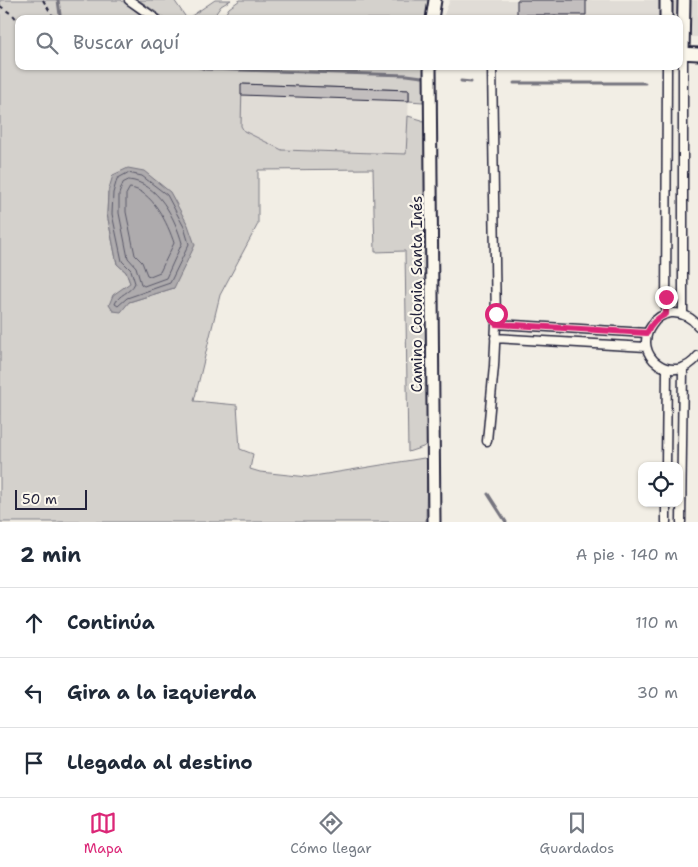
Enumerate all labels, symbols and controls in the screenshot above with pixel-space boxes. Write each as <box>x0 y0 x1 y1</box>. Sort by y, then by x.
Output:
search box <box>15 15 683 70</box>
icon: search <box>33 29 61 57</box>
text: Buscar aquí <box>73 30 179 55</box>
street label: Camino Colonia Santa Inés <box>407 195 427 393</box>
route end <box>655 286 678 309</box>
route start <box>485 303 508 326</box>
map controls <box>638 462 683 507</box>
button: locate <box>638 462 683 507</box>
scale bar <box>15 487 88 510</box>
text: 50 m <box>22 490 57 508</box>
text: 2 min <box>20 541 81 569</box>
text: A pie · 140 m <box>576 544 678 565</box>
icon: ahead <box>20 609 48 637</box>
text: Continúa <box>67 610 155 635</box>
text: 110 m <box>635 612 678 633</box>
icon: left <box>20 679 48 707</box>
text: Gira a la izquierda <box>67 680 256 705</box>
text: 30 m <box>637 682 678 703</box>
icon: arrive <box>20 749 48 777</box>
text: Llegada al destino <box>67 750 253 775</box>
tab: Mapa <box>84 809 123 857</box>
tab: Cómo llegar <box>290 809 372 857</box>
tab: Guardados <box>540 809 614 857</box>

